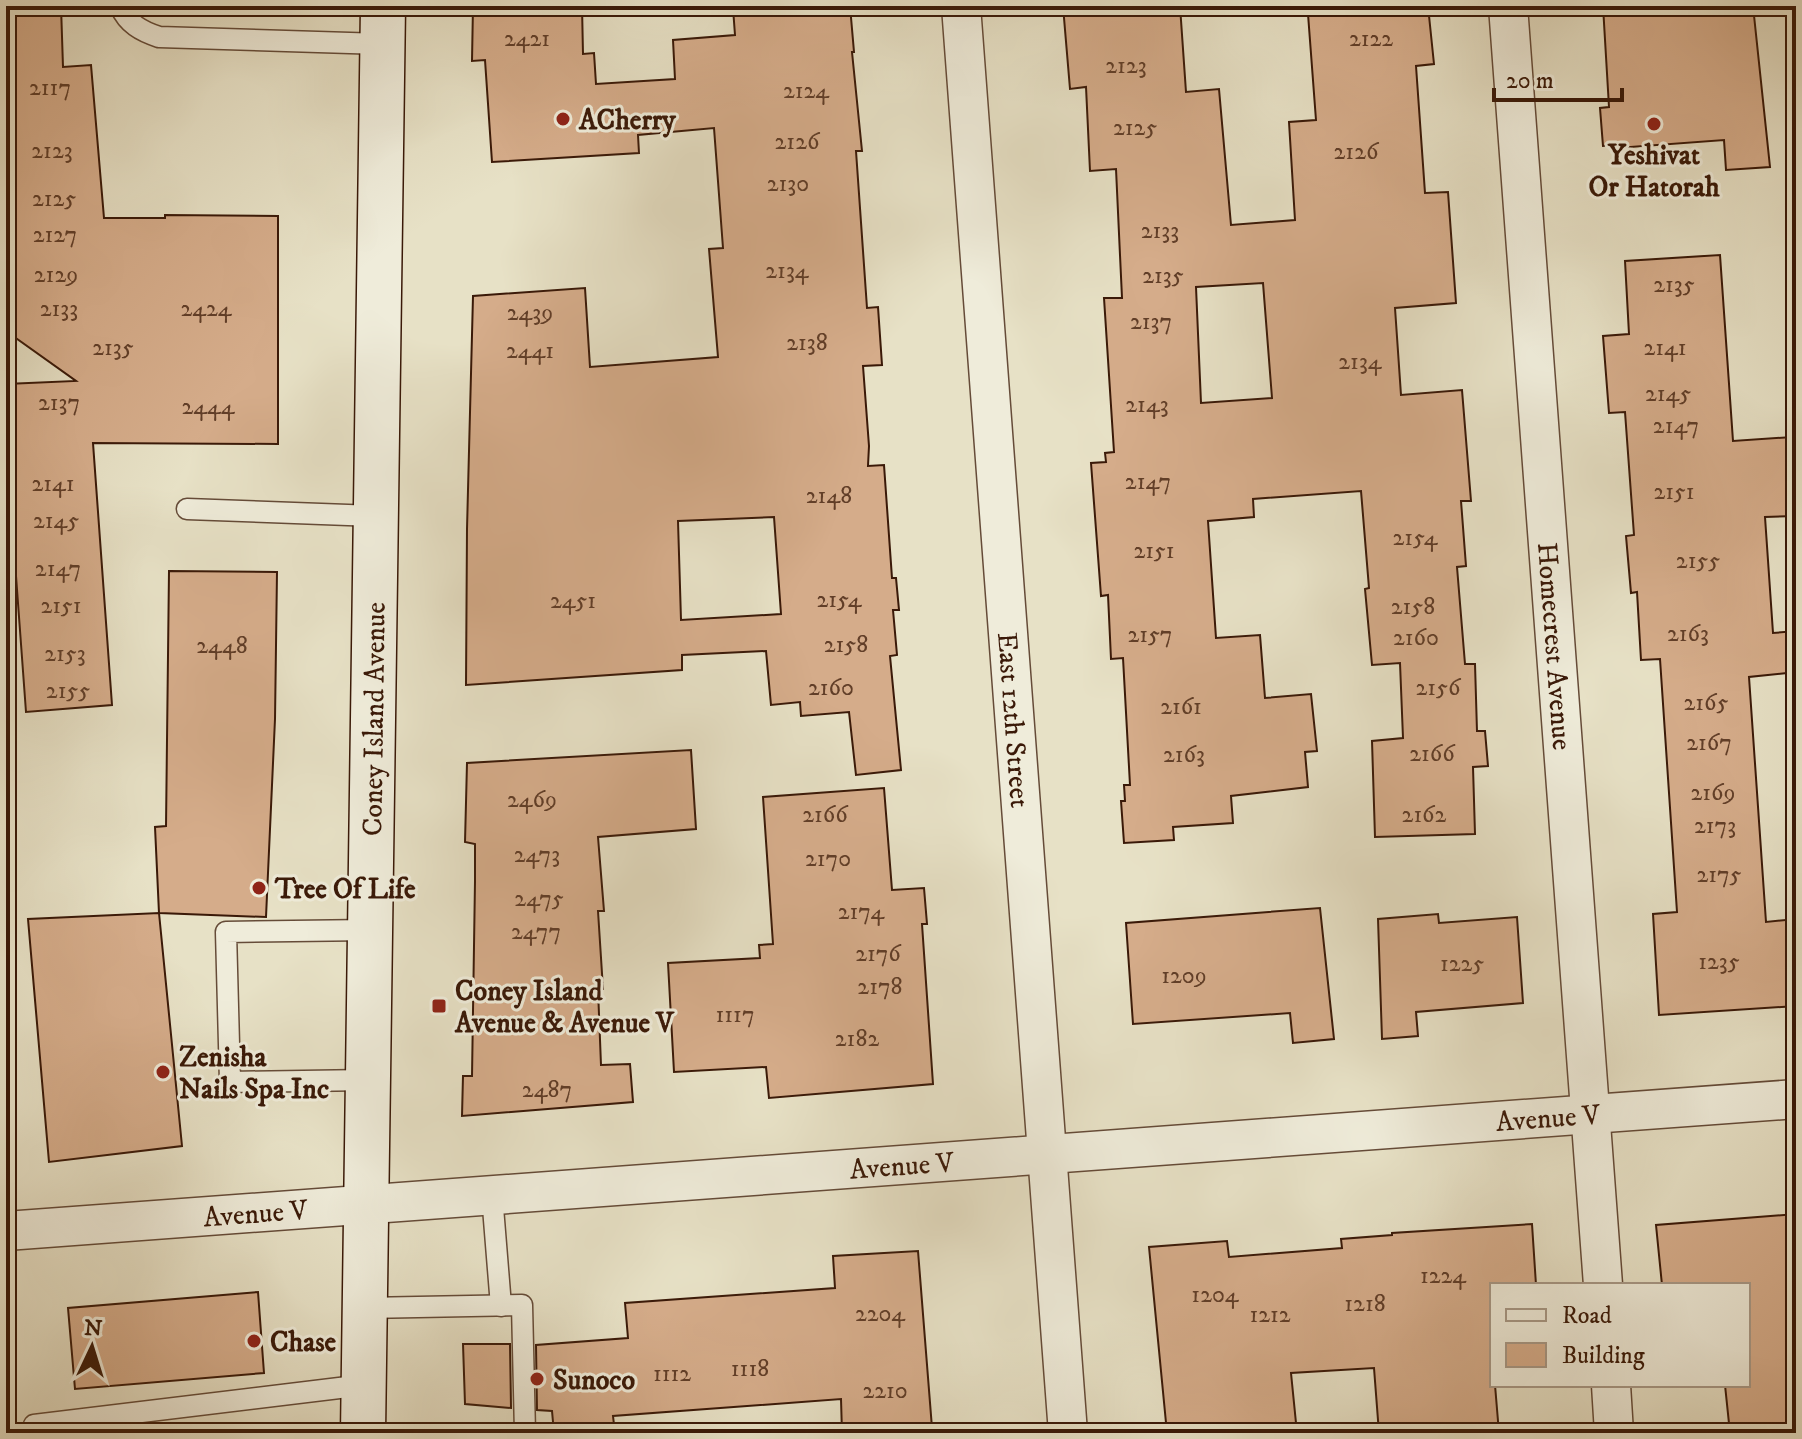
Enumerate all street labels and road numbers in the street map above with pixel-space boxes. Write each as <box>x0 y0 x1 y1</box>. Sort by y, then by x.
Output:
street label: Homecrest Avenue <box>1529 541 1579 752</box>
street label: Coney Island Avenue <box>355 602 394 836</box>
street label: East 12th Street <box>989 631 1037 809</box>
street label: Avenue V <box>1495 1097 1603 1140</box>
street label: Avenue V <box>848 1145 956 1188</box>
street label: Avenue V <box>202 1193 310 1235</box>

